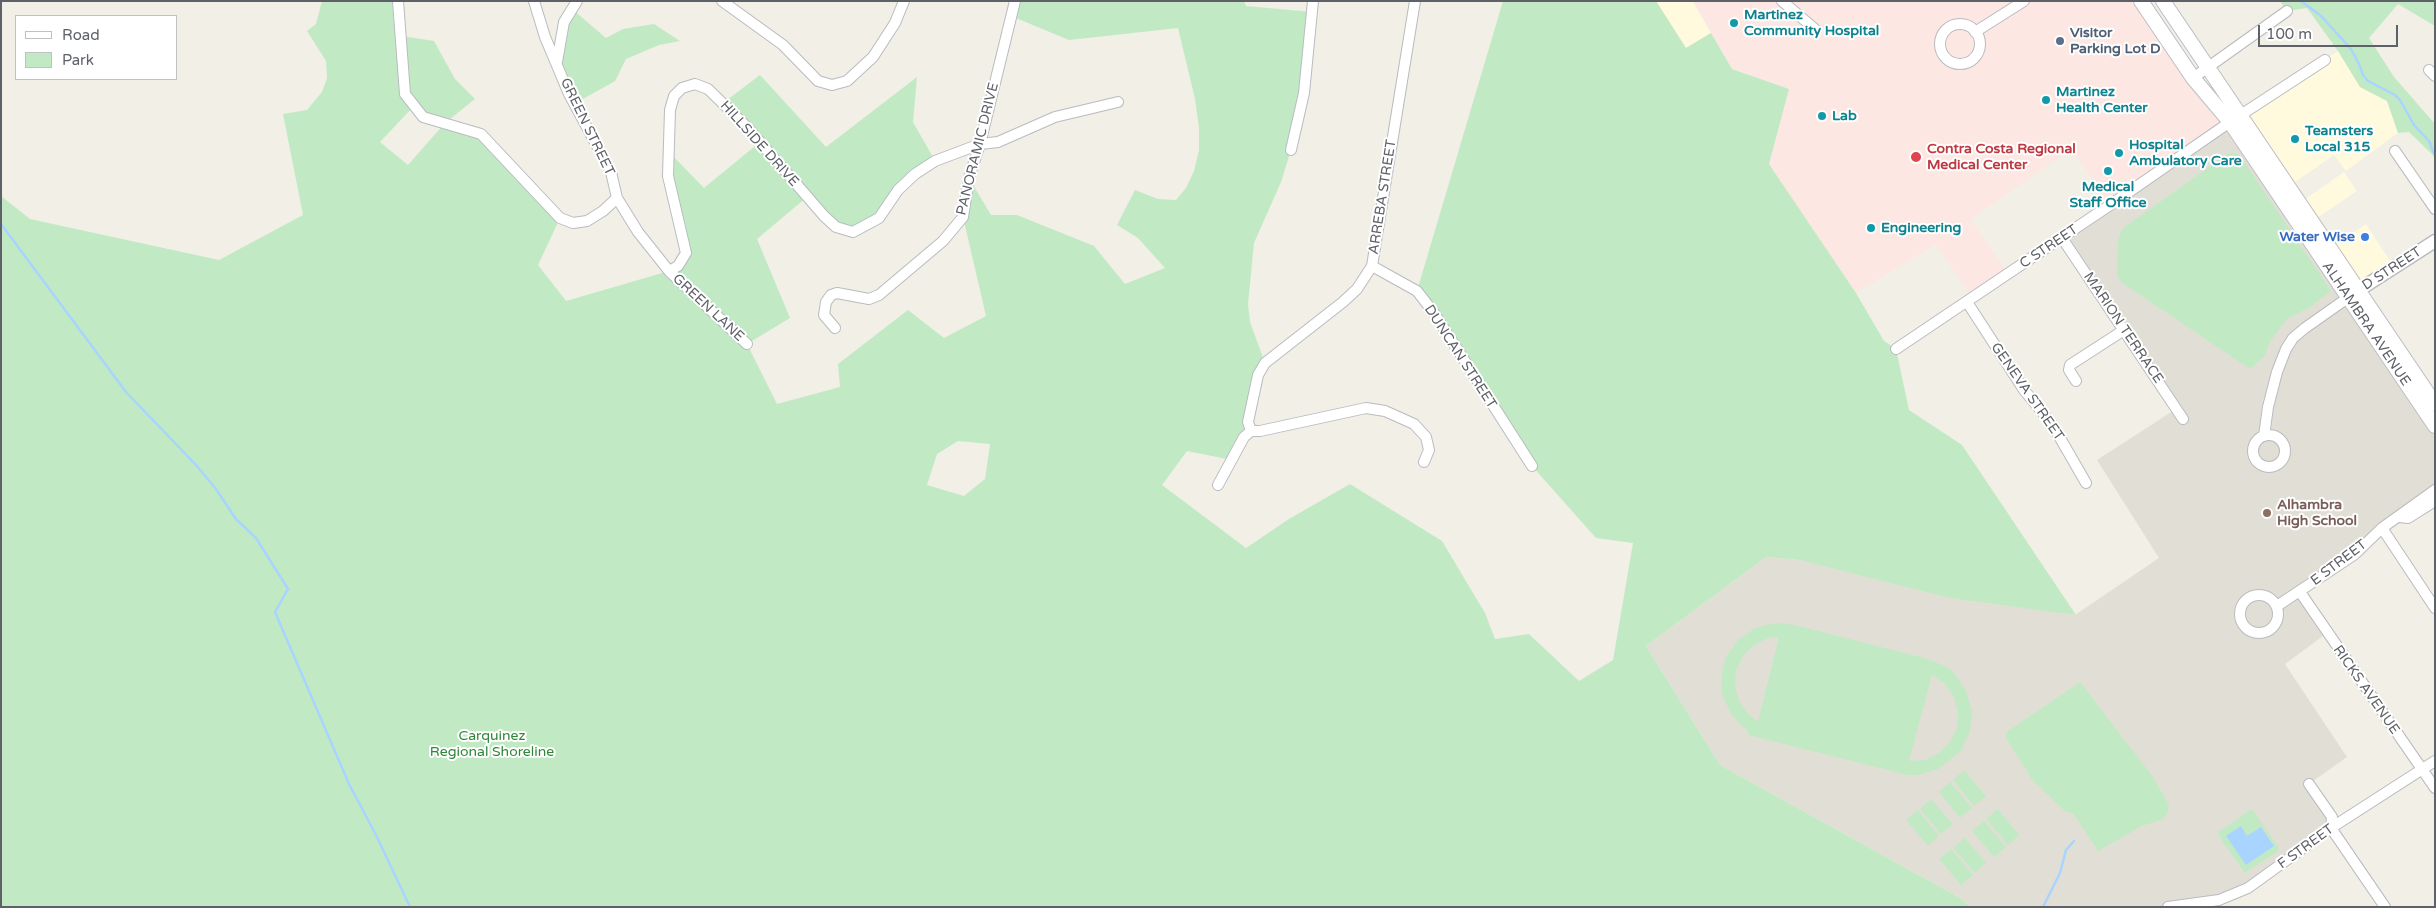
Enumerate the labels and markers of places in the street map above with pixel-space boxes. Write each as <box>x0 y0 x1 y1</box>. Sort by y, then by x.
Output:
place label: Martinez Community Hospital <box>1744 7 1879 40</box>
marker: Martinez Community Hospital <box>1728 17 1740 29</box>
place label: Visitor Parking Lot D <box>2070 25 2160 58</box>
marker: Visitor Parking Lot D <box>2054 35 2066 47</box>
place label: Martinez Health Center <box>2056 84 2147 116</box>
marker: Martinez Health Center <box>2040 94 2052 106</box>
place label: Lab <box>1832 108 1857 124</box>
marker: Lab <box>1816 110 1828 122</box>
place label: Teamsters Local 315 <box>2305 123 2373 156</box>
marker: Teamsters Local 315 <box>2289 133 2301 145</box>
place label: Hospital Ambulatory Care <box>2129 137 2242 170</box>
place label: Contra Costa Regional Medical Center <box>1927 141 2076 174</box>
marker: Hospital Ambulatory Care <box>2113 147 2125 159</box>
marker: Contra Costa Regional Medical Center <box>1909 150 1923 164</box>
marker: Medical Staff Office <box>2102 165 2114 177</box>
place label: Medical Staff Office <box>2070 179 2146 212</box>
place label: Engineering <box>1881 220 1961 236</box>
marker: Engineering <box>1865 222 1877 234</box>
place label: Water Wise <box>2279 229 2355 245</box>
marker: Water Wise <box>2359 231 2371 243</box>
place label: Alhambra High School <box>2277 497 2357 530</box>
marker: Alhambra High School <box>2261 507 2273 519</box>

